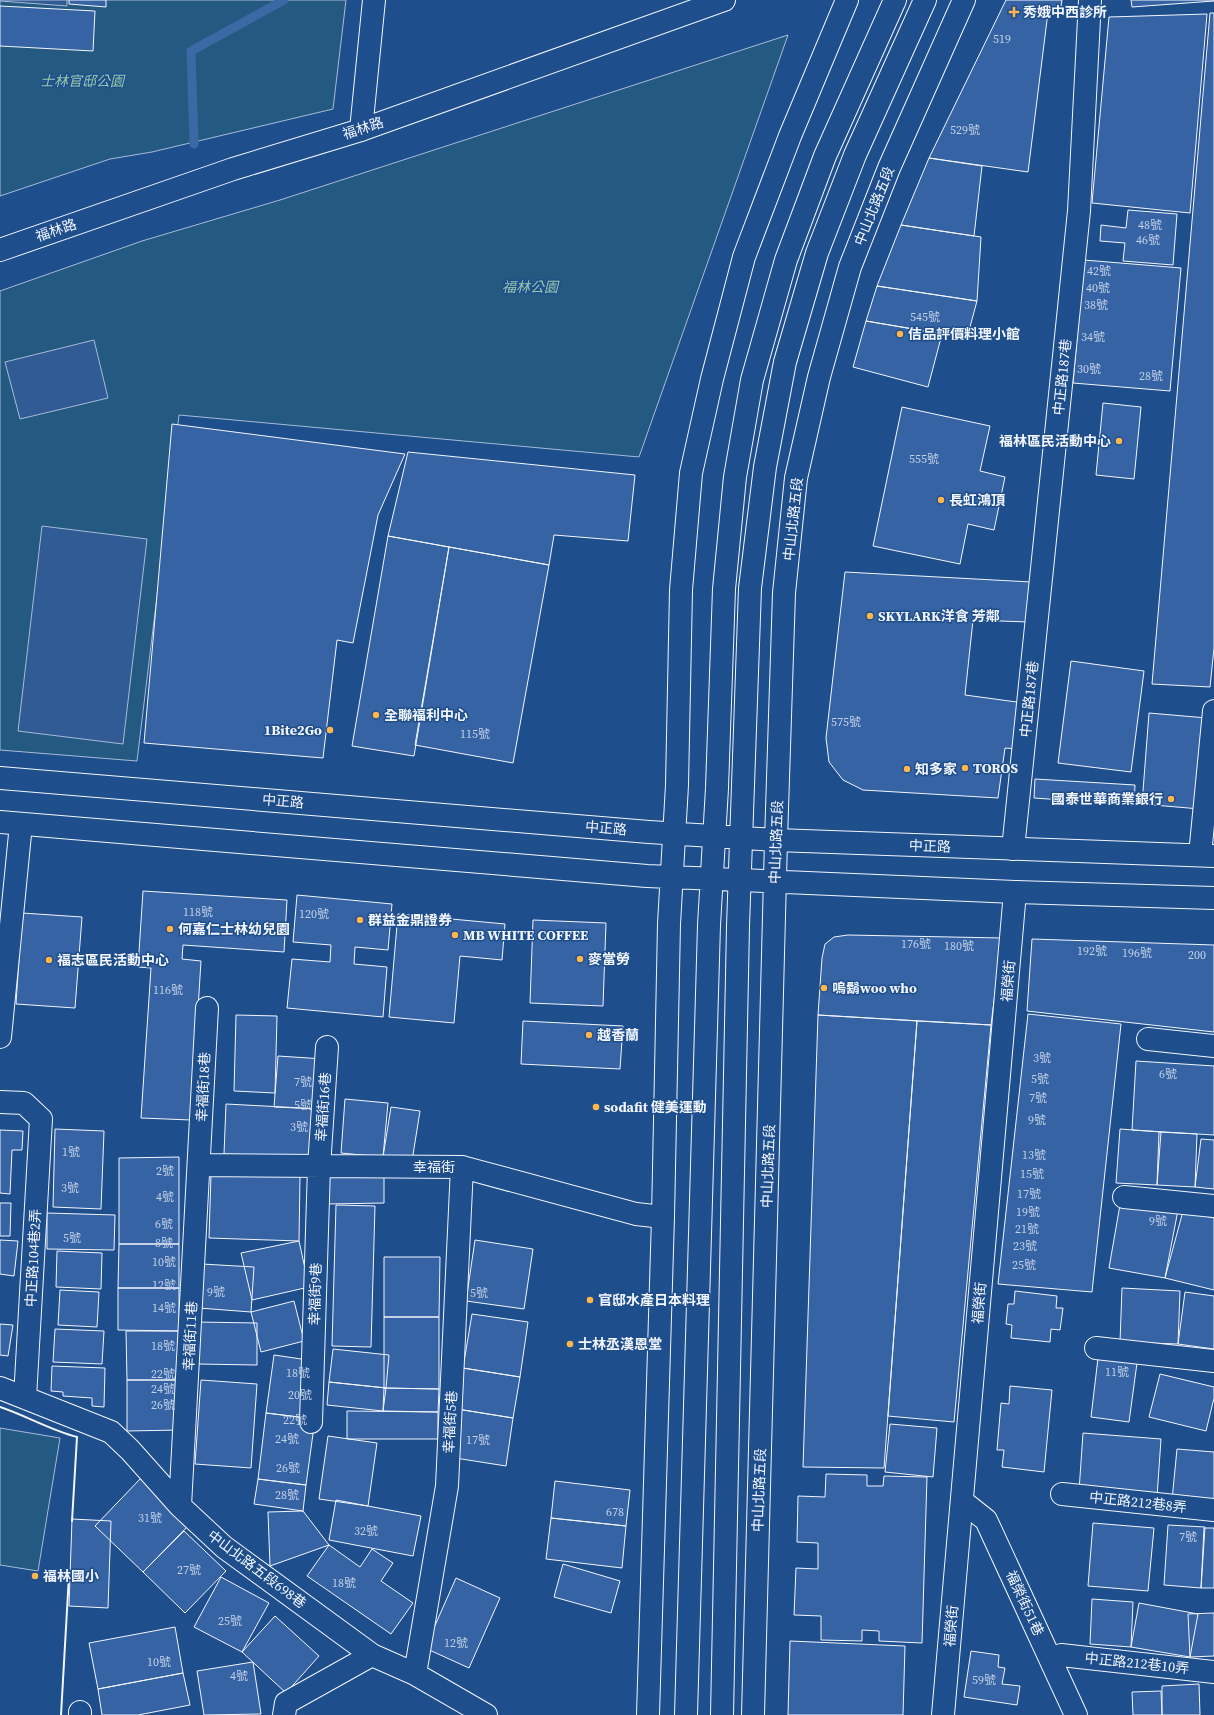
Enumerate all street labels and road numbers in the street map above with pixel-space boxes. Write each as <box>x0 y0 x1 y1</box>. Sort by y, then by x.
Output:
street label: 福林路 <box>340 112 386 144</box>
street label: 中山北路五段 <box>849 163 899 249</box>
street label: 福林路 <box>33 214 79 246</box>
street label: 中正路187巷 <box>1048 338 1076 416</box>
street label: 中山北路五段 <box>779 476 807 562</box>
street label: 中正路187巷 <box>1015 660 1043 738</box>
street label: 中正路 <box>261 789 305 813</box>
street label: 中山北路五段 <box>765 800 787 884</box>
street label: 中正路 <box>584 816 628 840</box>
street label: 中正路 <box>909 835 951 857</box>
street label: 福榮街 <box>996 959 1020 1003</box>
street label: 幸福街18巷 <box>191 1052 215 1122</box>
street label: 幸福街16巷 <box>311 1071 335 1143</box>
street label: 中山北路五段 <box>757 1124 779 1208</box>
street label: 幸福街 <box>413 1157 455 1177</box>
street label: 中正路104巷2弄 <box>20 1209 46 1307</box>
street label: 幸福街9巷 <box>304 1262 326 1326</box>
street label: 福榮街 <box>967 1281 991 1325</box>
street label: 幸福街11巷 <box>178 1301 202 1371</box>
street label: 幸福街5巷 <box>438 1390 462 1454</box>
street label: 中山北路五段 <box>748 1448 770 1532</box>
street label: 中正路212巷8弄 <box>1088 1487 1188 1517</box>
street label: 中山北路五段698巷 <box>203 1525 311 1613</box>
street label: 福榮街51巷 <box>1001 1567 1049 1639</box>
street label: 福榮街 <box>939 1604 963 1648</box>
street label: 中正路212巷10弄 <box>1084 1648 1190 1678</box>

